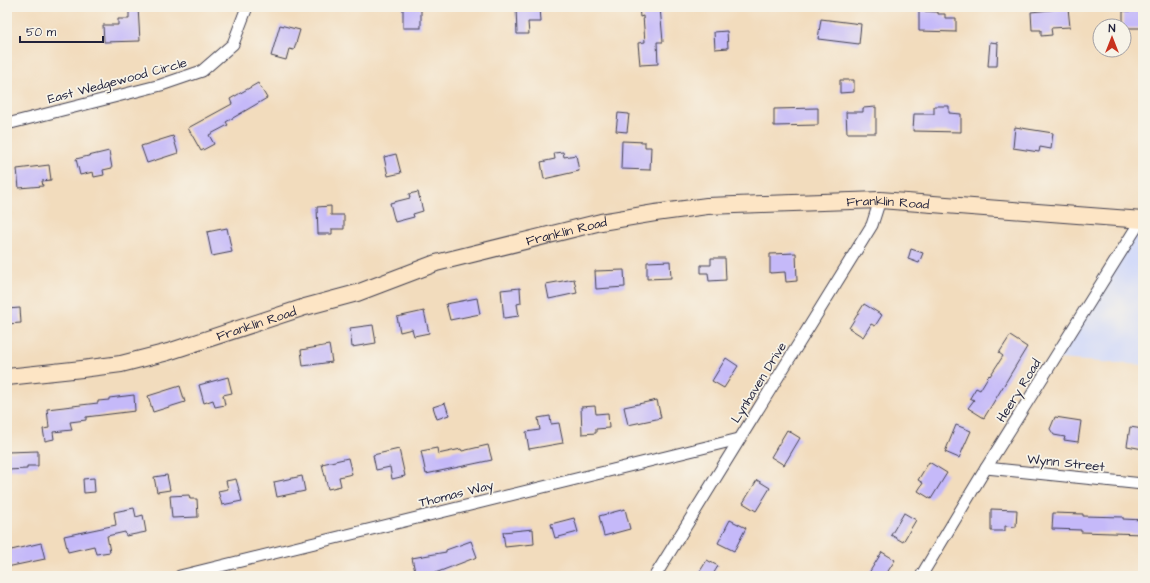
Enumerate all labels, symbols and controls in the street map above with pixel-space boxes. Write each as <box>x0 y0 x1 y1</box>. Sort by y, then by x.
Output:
scale bar <box>20 18 103 44</box>
north arrow <box>1092 18 1132 58</box>
text: N <box>1109 21 1116 36</box>
text: 50 m <box>26 24 57 41</box>
street label: East Wedgewood Circle <box>46 54 189 109</box>
street label: Franklin Road <box>846 192 930 214</box>
street label: Franklin Road <box>524 213 609 250</box>
street label: Franklin Road <box>214 302 299 346</box>
street label: Lynhaven Drive <box>727 339 792 427</box>
street label: Heery Road <box>992 355 1046 426</box>
street label: Wynn Street <box>1026 450 1106 477</box>
street label: Thomas Way <box>417 476 496 513</box>

